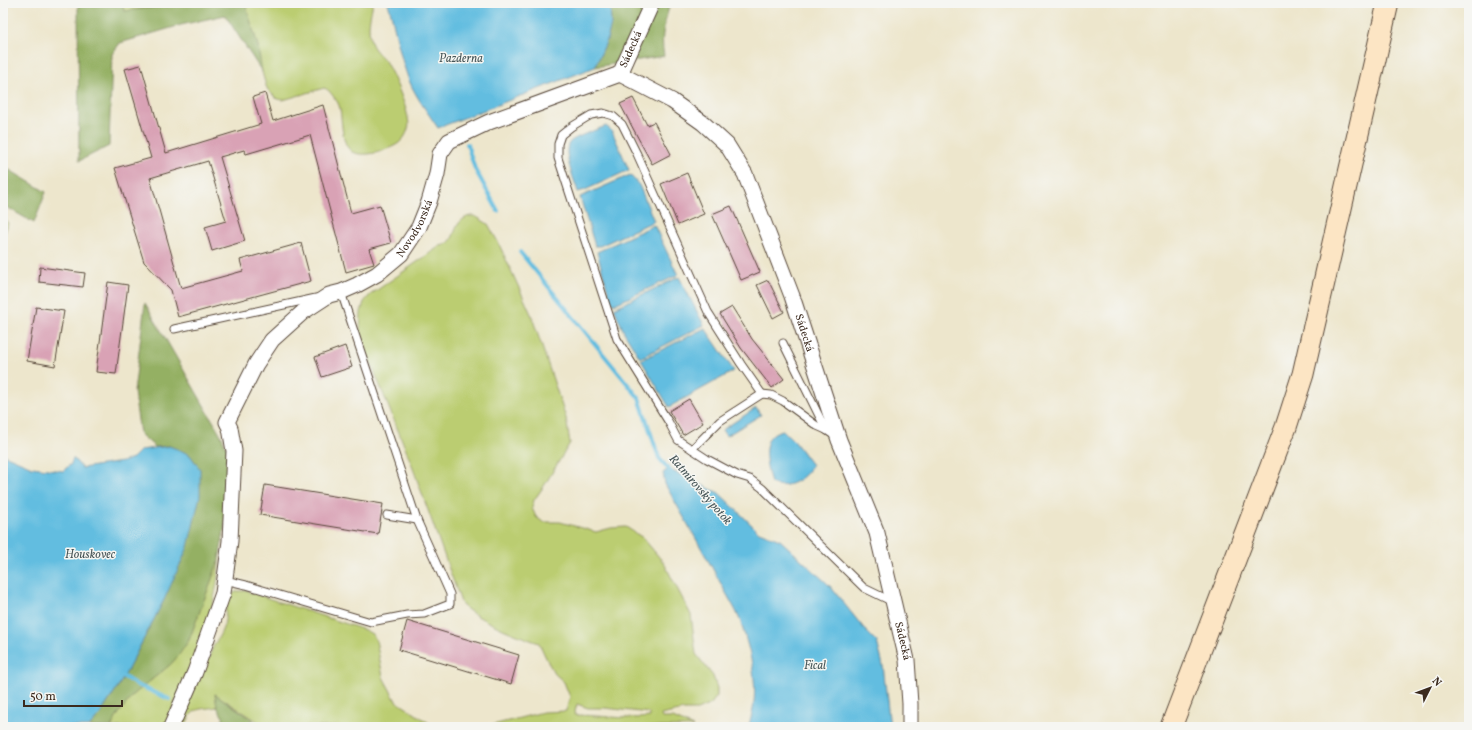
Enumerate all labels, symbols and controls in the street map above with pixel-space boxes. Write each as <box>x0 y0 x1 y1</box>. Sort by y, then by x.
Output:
street label: Sádecká <box>616 28 646 70</box>
water label: Pazderna <box>439 51 483 67</box>
street label: Novodvorská <box>393 197 437 261</box>
street label: Sádecká <box>791 312 817 354</box>
water label: Ratmírovský potok <box>665 452 735 529</box>
water label: Houskovec <box>65 547 116 563</box>
street label: Sádecká <box>891 620 914 662</box>
water label: Fical <box>804 658 826 674</box>
north arrow <box>1410 668 1450 708</box>
text: N <box>1428 674 1445 690</box>
scale bar <box>24 682 122 708</box>
text: 50 m <box>30 689 56 705</box>

